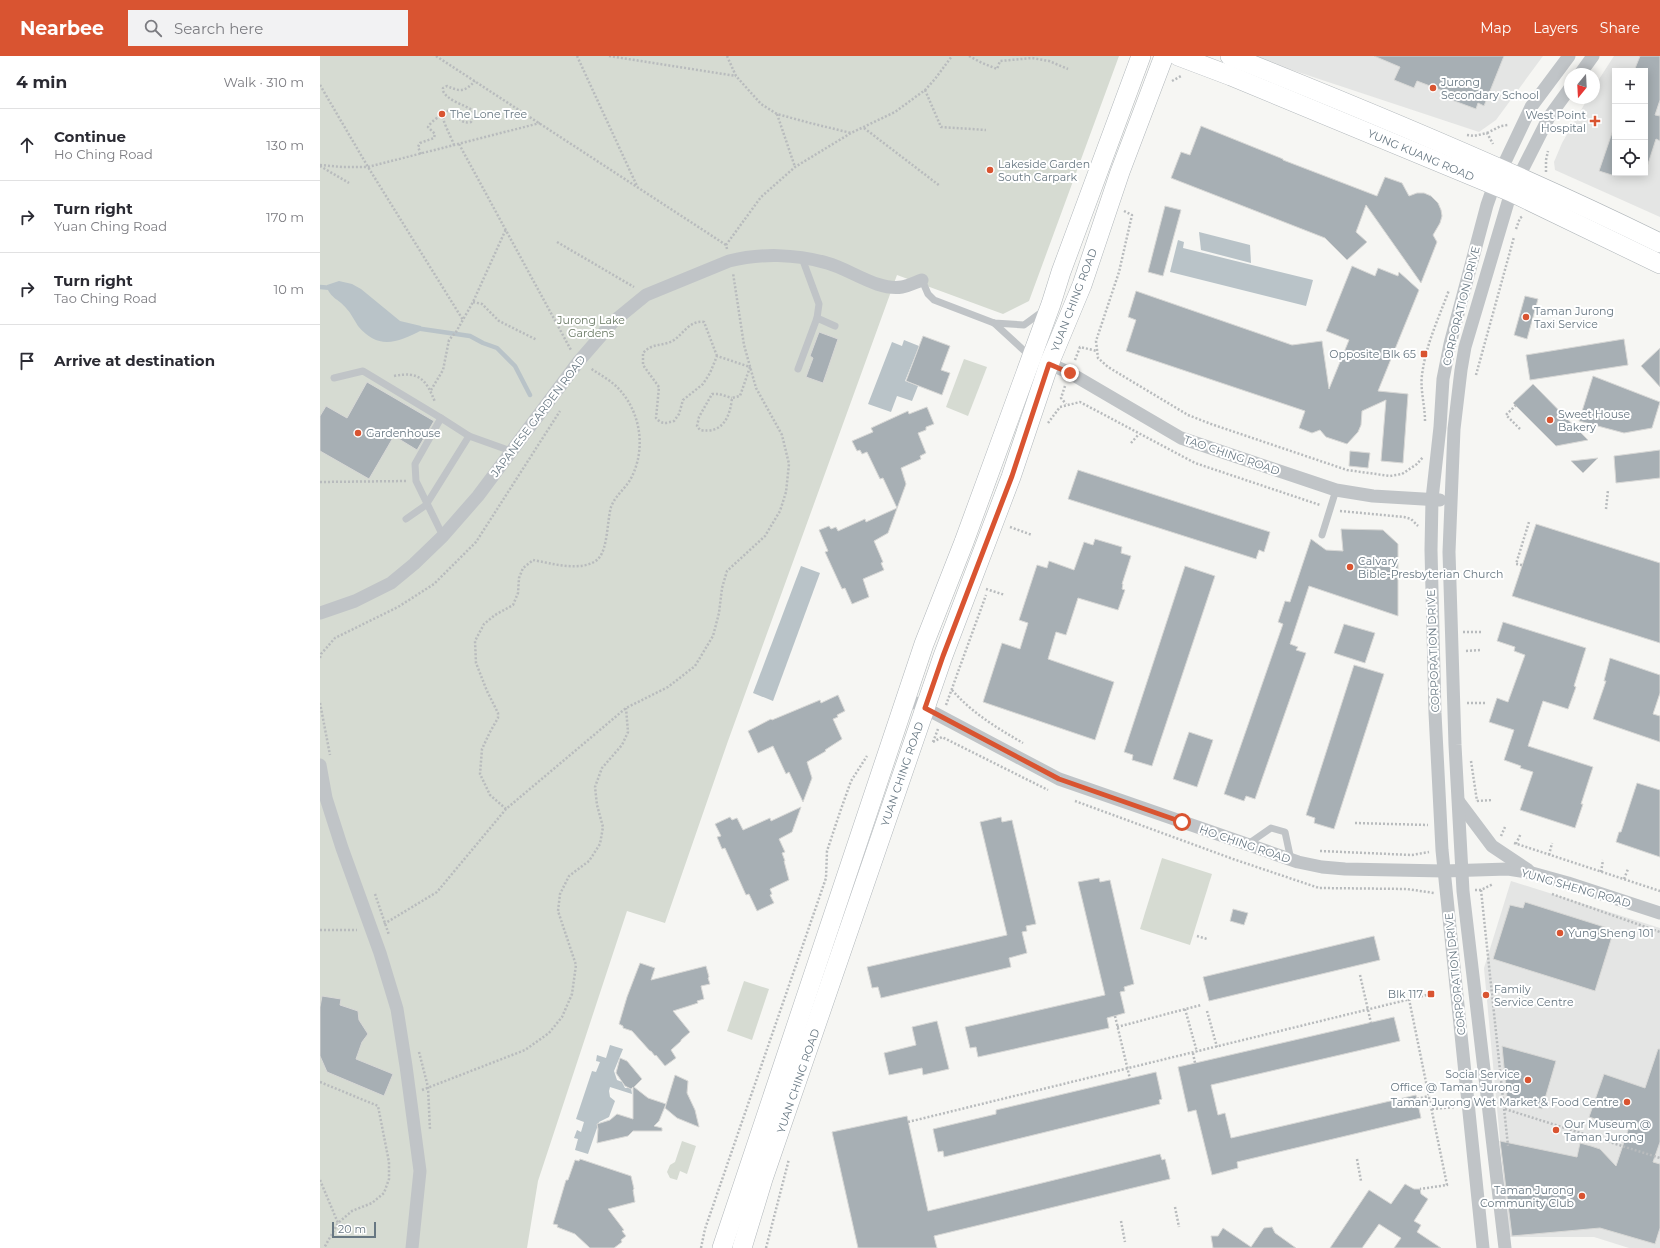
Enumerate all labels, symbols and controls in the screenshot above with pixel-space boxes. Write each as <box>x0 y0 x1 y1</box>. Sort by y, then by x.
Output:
search box <box>128 10 408 46</box>
text: Nearbee <box>20 17 104 40</box>
icon: search <box>142 17 164 39</box>
text: Search here <box>174 19 263 38</box>
text: Map <box>1480 19 1511 37</box>
text: Layers <box>1533 19 1578 37</box>
text: Share <box>1600 19 1640 37</box>
north arrow <box>1564 68 1600 104</box>
map controls <box>1612 68 1648 176</box>
button: + <box>1612 68 1648 104</box>
text: 4 min <box>16 72 67 92</box>
text: Walk · 310 m <box>223 74 304 90</box>
place label: Jurong Secondary School <box>1440 75 1539 102</box>
marker: Jurong Secondary School <box>1428 83 1438 93</box>
button: − <box>1612 104 1648 140</box>
place label: The Lone Tree <box>450 107 528 121</box>
place label: West Point Hospital <box>1526 108 1587 135</box>
marker: The Lone Tree <box>437 109 447 119</box>
marker: West Point Hospital <box>1589 115 1601 127</box>
street label: YUNG KUANG ROAD <box>1366 126 1476 184</box>
text: Continue <box>54 127 126 146</box>
icon: ahead <box>16 134 38 156</box>
text: 130 m <box>266 137 304 153</box>
button: locate <box>1612 140 1648 176</box>
text: Ho Ching Road <box>54 146 153 162</box>
place label: Lakeside Garden South Carpark <box>998 157 1090 184</box>
marker: Lakeside Garden South Carpark <box>985 165 995 175</box>
text: Turn right <box>54 199 133 218</box>
icon: right <box>16 206 38 228</box>
text: 170 m <box>266 209 304 225</box>
text: Yuan Ching Road <box>54 218 167 234</box>
street label: CORPORATION DRIVE <box>1439 245 1483 367</box>
street label: YUAN CHING ROAD <box>1048 246 1100 354</box>
text: Turn right <box>54 271 133 290</box>
icon: right <box>16 278 38 300</box>
text: 10 m <box>274 281 304 297</box>
text: Tao Ching Road <box>54 290 157 306</box>
place label: Taman Jurong Taxi Service <box>1534 304 1614 331</box>
marker: Taman Jurong Taxi Service <box>1521 312 1531 322</box>
park label: Jurong Lake Gardens <box>556 313 625 340</box>
place label: Opposite Blk 65 <box>1329 347 1416 361</box>
marker: Opposite Blk 65 <box>1419 349 1429 359</box>
icon: arrive <box>16 350 38 372</box>
text: Arrive at destination <box>54 351 215 370</box>
street label: JAPANESE GARDEN ROAD <box>487 352 588 480</box>
route end <box>1061 364 1079 382</box>
place label: Sweet House Bakery <box>1558 407 1630 434</box>
marker: Sweet House Bakery <box>1545 415 1555 425</box>
place label: Gardenhouse <box>366 426 441 440</box>
marker: Gardenhouse <box>353 428 363 438</box>
street label: TAO CHING ROAD <box>1182 432 1282 478</box>
place label: Calvary Bible-Presbyterian Church <box>1358 554 1503 581</box>
marker: Calvary Bible-Presbyterian Church <box>1345 562 1355 572</box>
street label: CORPORATION DRIVE <box>1424 589 1442 713</box>
street label: YUAN CHING ROAD <box>878 720 926 828</box>
route start <box>1173 813 1191 831</box>
street label: HO CHING ROAD <box>1198 822 1292 866</box>
street label: YUNG SHENG ROAD <box>1520 866 1632 910</box>
street label: CORPORATION DRIVE <box>1442 912 1468 1036</box>
place label: Yung Sheng 101 <box>1568 926 1654 940</box>
marker: Yung Sheng 101 <box>1555 928 1565 938</box>
place label: Family Service Centre <box>1494 982 1574 1009</box>
place label: Blk 117 <box>1388 987 1423 1001</box>
marker: Blk 117 <box>1426 989 1436 999</box>
marker: Family Service Centre <box>1481 990 1491 1000</box>
street label: YUAN CHING ROAD <box>774 1027 822 1135</box>
place label: Social Service Office @ Taman Jurong <box>1390 1067 1520 1094</box>
marker: Social Service Office @ Taman Jurong <box>1523 1075 1533 1085</box>
place label: Taman Jurong Wet Market & Food Centre <box>1391 1095 1619 1109</box>
marker: Taman Jurong Wet Market & Food Centre <box>1622 1097 1632 1107</box>
place label: Our Museum @ Taman Jurong <box>1564 1117 1651 1144</box>
marker: Our Museum @ Taman Jurong <box>1551 1125 1561 1135</box>
place label: Taman Jurong Community Club <box>1480 1183 1574 1210</box>
marker: Taman Jurong Community Club <box>1577 1191 1587 1201</box>
scale bar <box>332 1220 376 1239</box>
text: 20 m <box>338 1222 366 1236</box>

